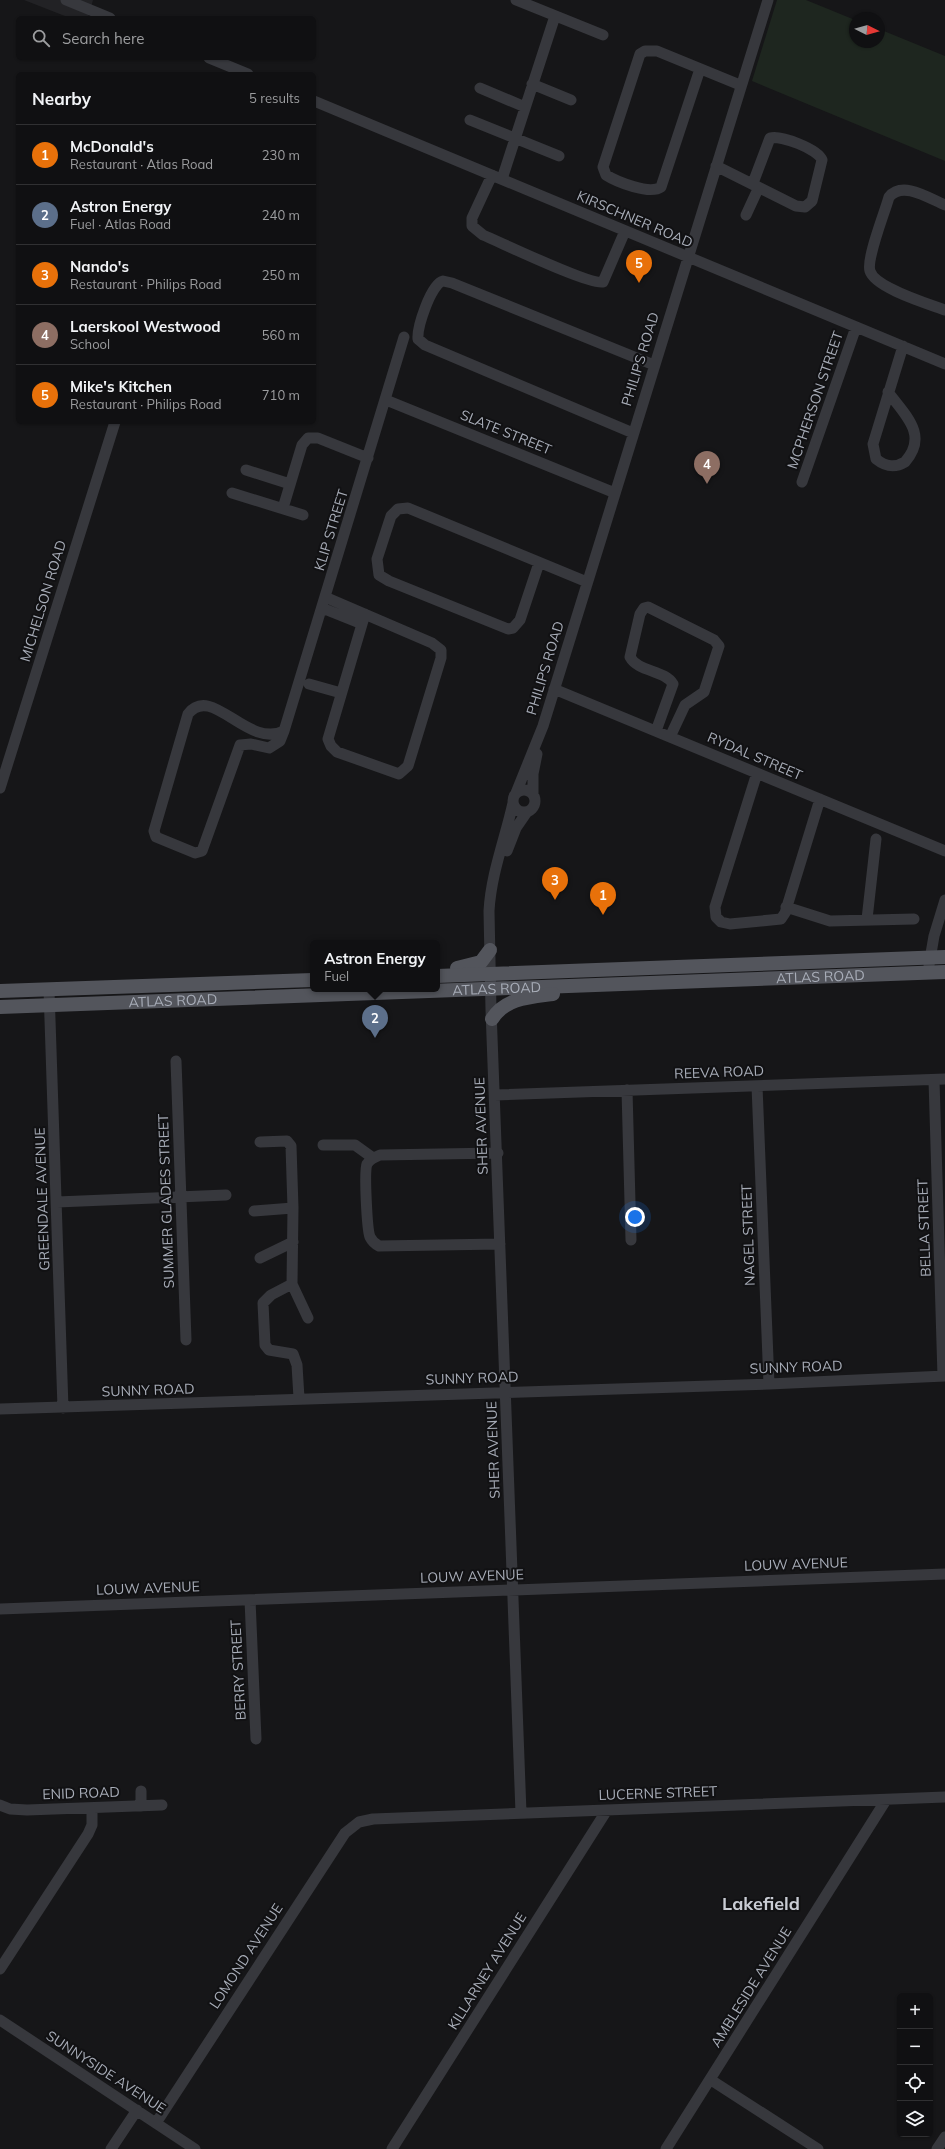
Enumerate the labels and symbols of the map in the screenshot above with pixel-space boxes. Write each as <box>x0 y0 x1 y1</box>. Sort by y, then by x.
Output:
north arrow <box>849 12 885 48</box>
street label: KIRSCHNER ROAD <box>574 186 696 252</box>
pin: 5 <box>626 250 652 283</box>
street label: PHILIPS ROAD <box>617 310 663 408</box>
street label: MCPHERSON STREET <box>783 328 847 471</box>
street label: SLATE STREET <box>458 405 555 459</box>
pin: 4 <box>694 451 720 484</box>
street label: KLIP STREET <box>310 487 352 573</box>
street label: MICHELSON ROAD <box>16 538 70 664</box>
street label: PHILIPS ROAD <box>522 619 568 717</box>
street label: RYDAL STREET <box>705 728 806 784</box>
pin: 3 <box>542 867 568 900</box>
pin: 1 <box>590 882 616 915</box>
street label: ATLAS ROAD <box>776 966 865 987</box>
street label: ATLAS ROAD <box>452 978 541 999</box>
street label: ATLAS ROAD <box>128 990 218 1011</box>
pin: 2 <box>362 1005 388 1038</box>
street label: REEVA ROAD <box>674 1061 764 1083</box>
street label: SHER AVENUE <box>470 1077 492 1175</box>
street label: SUMMER GLADES STREET <box>154 1113 178 1289</box>
street label: GREENDALE AVENUE <box>31 1127 53 1271</box>
street label: BELLA STREET <box>913 1178 935 1277</box>
street label: NAGEL STREET <box>737 1183 759 1286</box>
your location <box>625 1207 645 1227</box>
street label: SUNNY ROAD <box>749 1356 843 1378</box>
street label: SUNNY ROAD <box>425 1367 519 1389</box>
street label: SUNNY ROAD <box>101 1379 195 1401</box>
street label: SHER AVENUE <box>482 1401 504 1499</box>
street label: LOUW AVENUE <box>744 1553 848 1575</box>
street label: LOUW AVENUE <box>420 1565 524 1587</box>
street label: LOUW AVENUE <box>96 1577 200 1599</box>
street label: BERRY STREET <box>226 1619 250 1721</box>
street label: LUCERNE STREET <box>598 1782 718 1804</box>
street label: ENID ROAD <box>42 1783 120 1803</box>
district label: Lakefield <box>722 1892 800 1915</box>
street label: LOMOND AVENUE <box>205 1900 287 2012</box>
street label: KILLARNEY AVENUE <box>444 1909 530 2033</box>
street label: AMBLESIDE AVENUE <box>707 1923 795 2051</box>
street label: SUNNYSIDE AVENUE <box>43 2027 169 2117</box>

